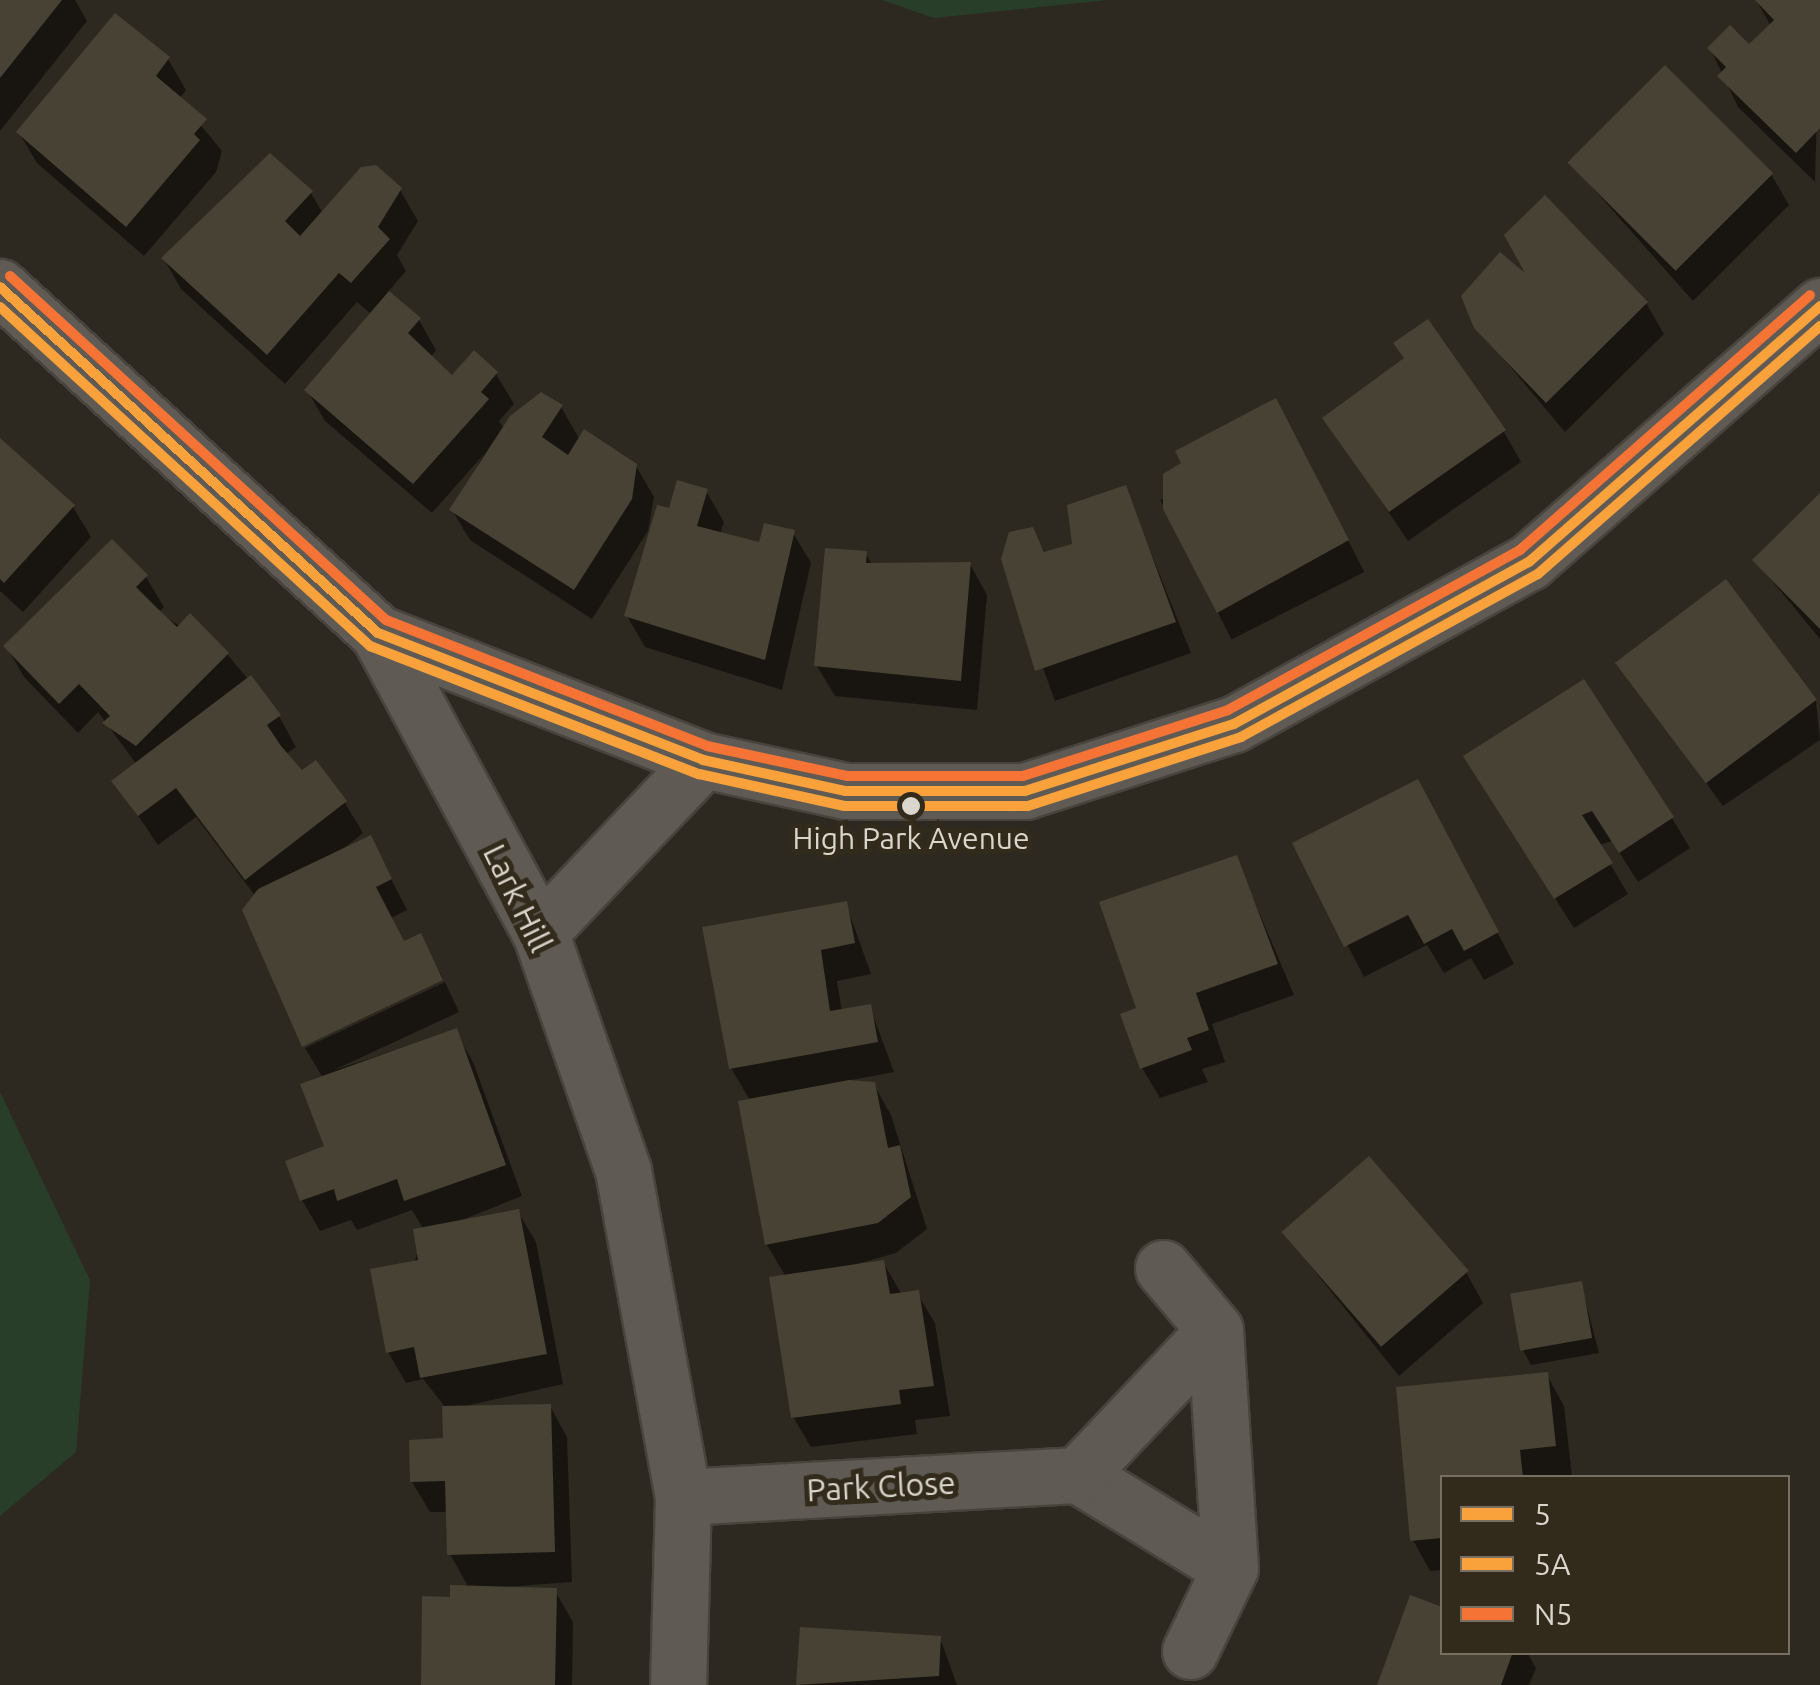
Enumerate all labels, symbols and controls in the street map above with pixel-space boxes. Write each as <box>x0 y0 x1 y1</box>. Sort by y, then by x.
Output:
marker: High Park Avenue <box>901 796 921 816</box>
place label: High Park Avenue <box>793 820 1029 856</box>
street label: Lark Hill <box>475 838 561 958</box>
street label: Park Close <box>806 1463 956 1509</box>
legend <box>1440 1475 1790 1655</box>
text: 5 <box>1534 1497 1551 1531</box>
text: 5A <box>1534 1547 1570 1581</box>
text: N5 <box>1534 1597 1572 1631</box>

